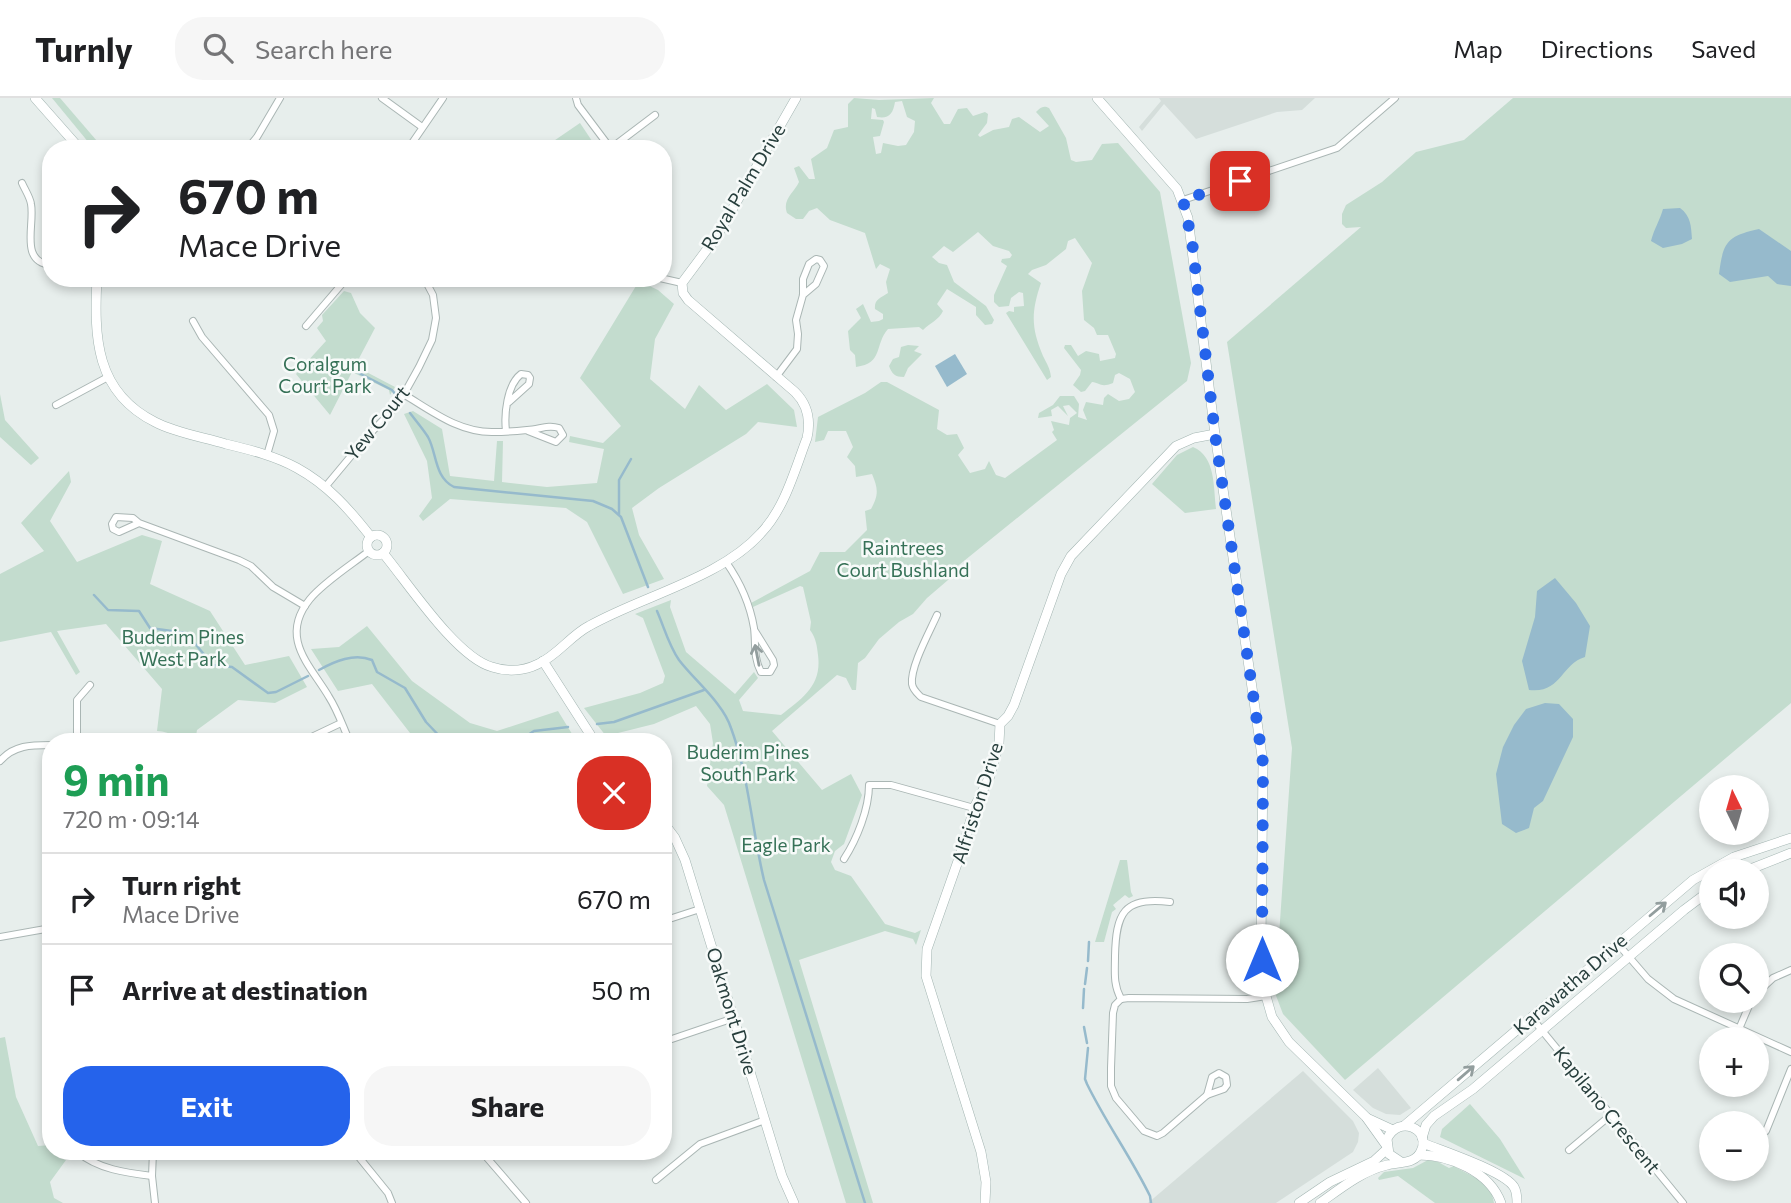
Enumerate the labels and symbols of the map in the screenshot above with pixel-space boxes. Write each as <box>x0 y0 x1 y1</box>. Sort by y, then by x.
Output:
street label: Royal Palm Drive <box>696 119 790 254</box>
pin <box>1210 151 1270 211</box>
park label: Coralgum Court Park <box>278 352 372 397</box>
street label: Yew Court <box>339 380 414 465</box>
park label: Raintrees Court Bushland <box>836 536 970 581</box>
park label: Buderim Pines West Park <box>122 625 244 670</box>
one-way arrow <box>749 645 762 667</box>
street label: Alfriston Drive <box>946 739 1007 866</box>
park label: Buderim Pines South Park <box>687 740 809 785</box>
north arrow <box>1699 775 1769 845</box>
park label: Eagle Park <box>741 833 831 856</box>
one-way arrow <box>1648 901 1666 917</box>
position arrow <box>1225 923 1299 997</box>
street label: Karawatha Drive <box>1508 928 1631 1039</box>
street label: Oakmont Drive <box>702 944 763 1077</box>
street label: Kapilano Crescent <box>1549 1042 1666 1178</box>
one-way arrow <box>1457 1065 1475 1081</box>

